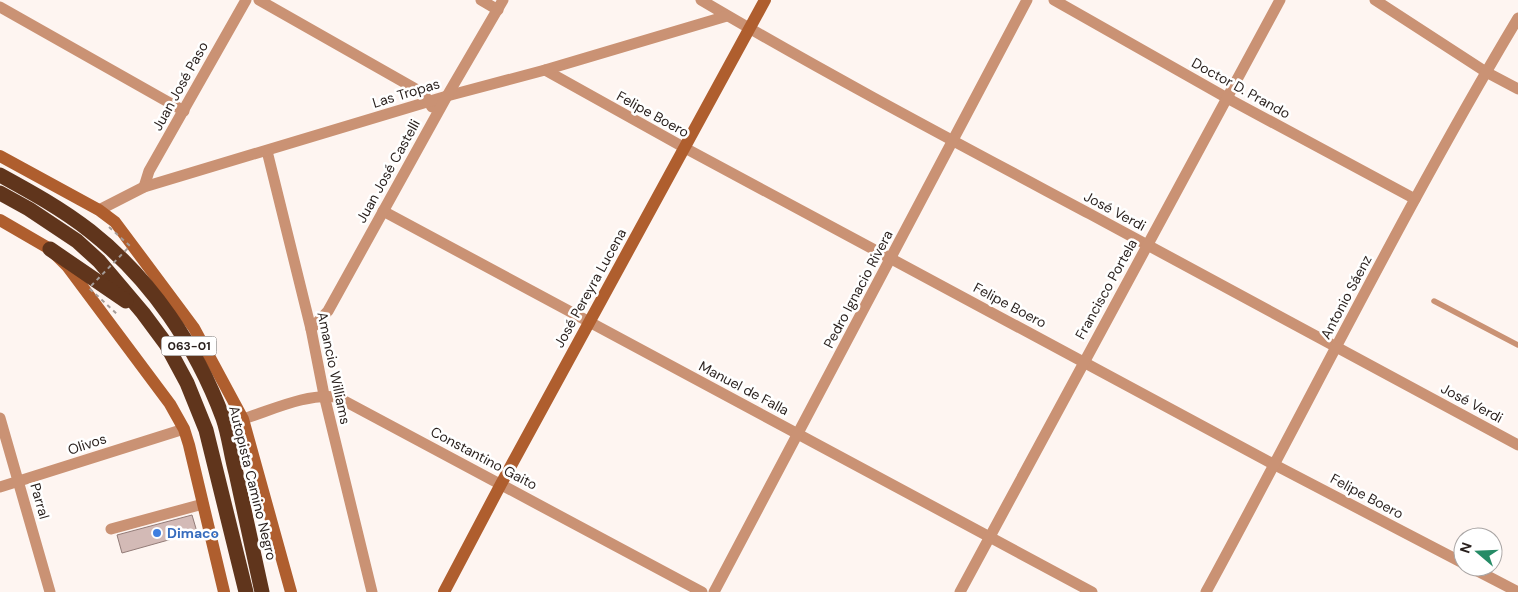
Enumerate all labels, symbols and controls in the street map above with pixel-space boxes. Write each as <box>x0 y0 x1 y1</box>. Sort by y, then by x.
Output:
street label: Juan José Paso <box>148 38 212 134</box>
street label: Doctor D. Prando <box>1189 53 1293 123</box>
street label: Las Tropas <box>370 74 442 112</box>
street label: Felipe Boero <box>614 87 692 141</box>
street label: Juan José Castelli <box>352 116 424 226</box>
street label: José Verdi <box>1081 187 1149 235</box>
street label: José Pereyra Lucena <box>550 225 630 351</box>
street label: Pedro Ignacio Rivera <box>819 227 897 351</box>
street label: Francisco Portela <box>1071 236 1141 342</box>
street label: Antonio Sáenz <box>1316 252 1376 342</box>
street label: Felipe Boero <box>970 278 1050 332</box>
street label: Amancio Williams <box>313 310 355 426</box>
road number: 063-01 <box>162 336 216 356</box>
street label: Manuel de Falla <box>696 357 792 419</box>
street label: José Verdi <box>1438 379 1506 427</box>
street label: Autopista Camino Negro <box>225 404 281 562</box>
street label: Constantino Gaito <box>428 422 540 494</box>
street label: Olivos <box>65 429 109 459</box>
street label: Felipe Boero <box>1327 469 1407 523</box>
street label: Parral <box>26 481 54 521</box>
place label: Dimaco <box>167 524 219 542</box>
marker: Dimaco <box>151 527 163 539</box>
north arrow <box>1453 527 1503 577</box>
text: N <box>1456 540 1476 556</box>

